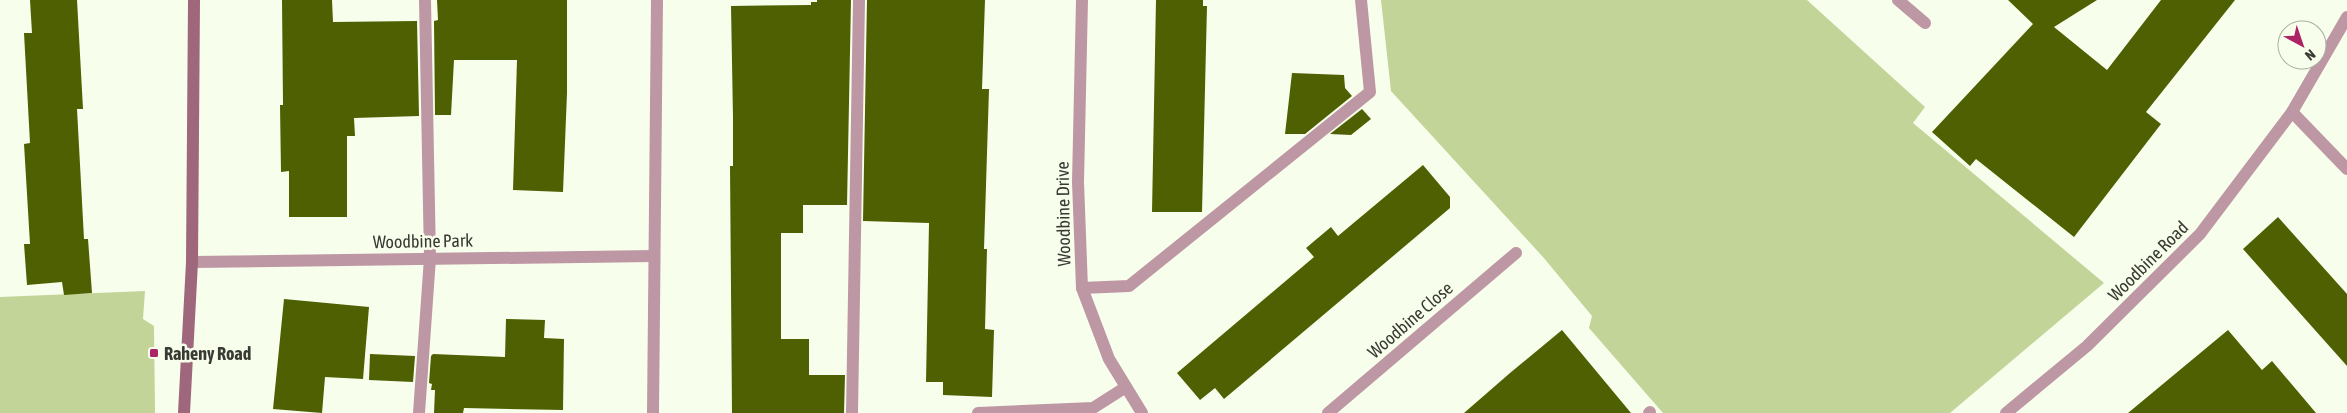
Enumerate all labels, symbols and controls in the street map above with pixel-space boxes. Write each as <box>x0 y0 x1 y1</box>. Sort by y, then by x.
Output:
north arrow <box>2277 20 2327 70</box>
text: N <box>2302 46 2319 64</box>
street label: Woodbine Drive <box>1052 161 1074 267</box>
street label: Woodbine Road <box>2104 217 2192 305</box>
street label: Woodbine Park <box>373 230 473 252</box>
street label: Woodbine Close <box>1363 277 1457 363</box>
place label: Raheny Road <box>164 343 251 364</box>
marker: Raheny Road <box>148 347 160 359</box>

